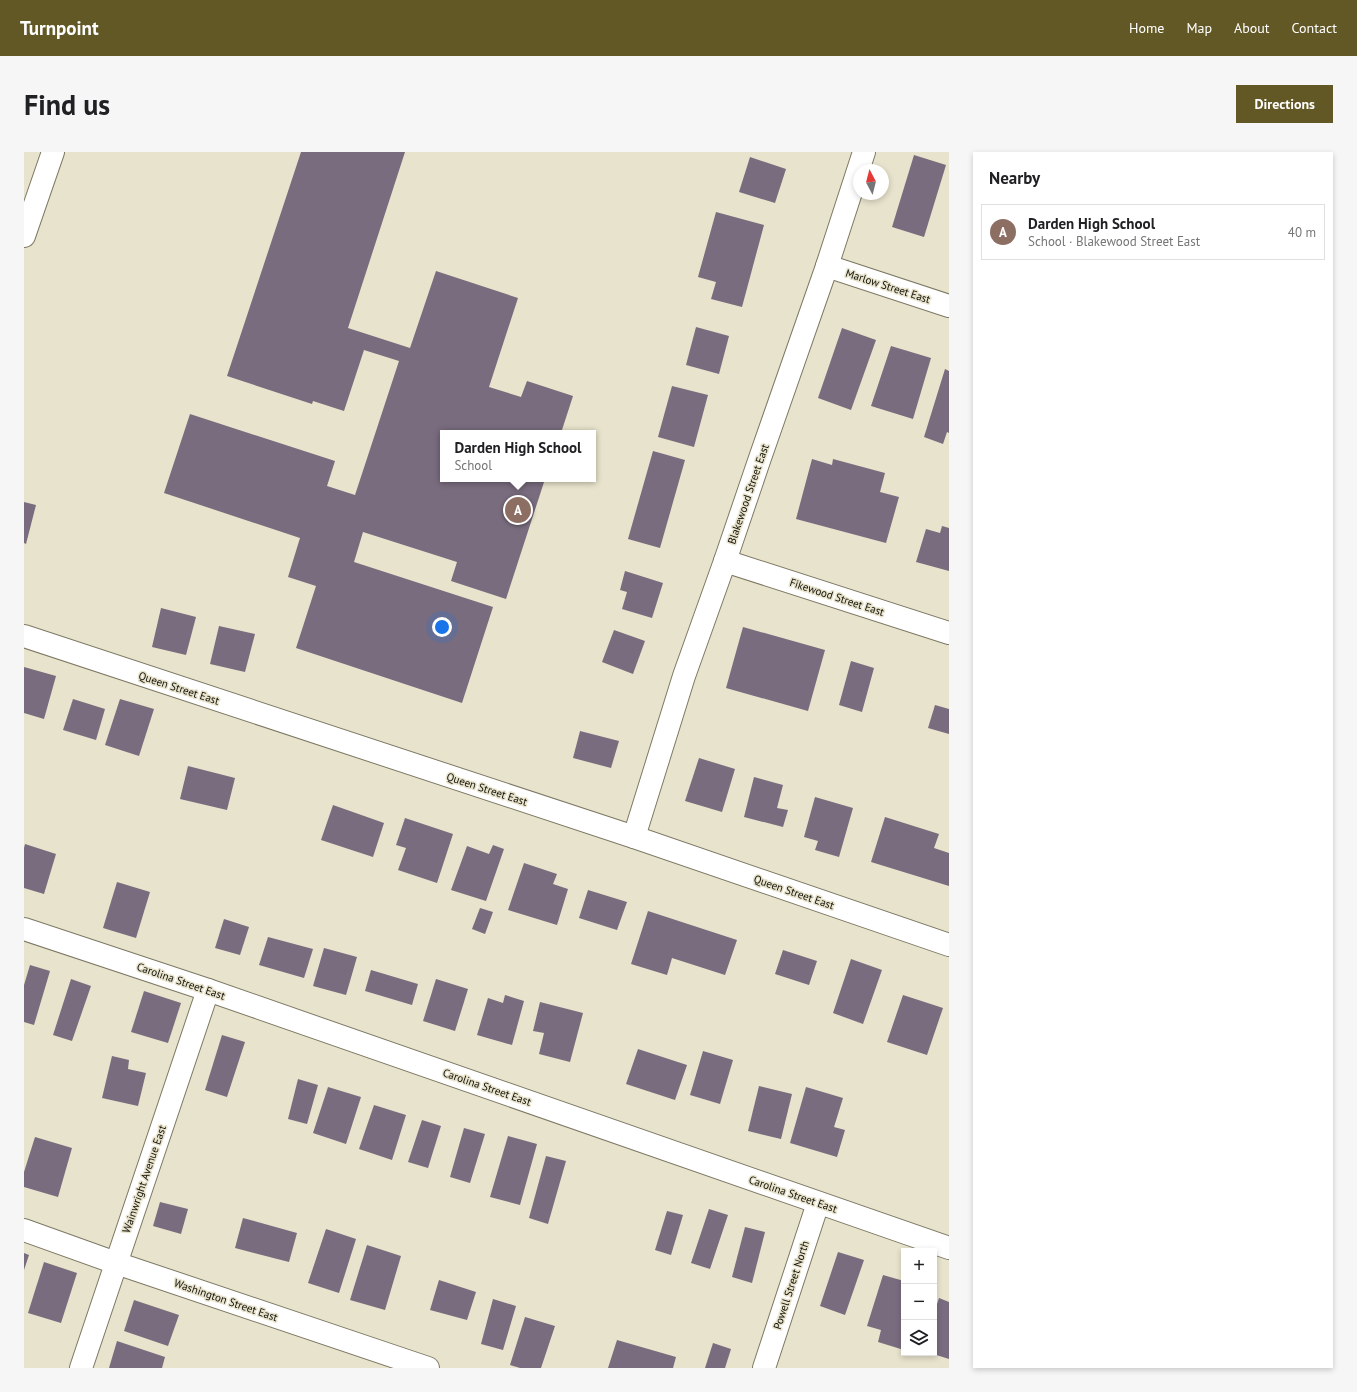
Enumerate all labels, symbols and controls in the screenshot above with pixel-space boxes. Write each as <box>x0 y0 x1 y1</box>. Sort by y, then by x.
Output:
text: Turnpoint <box>20 16 99 40</box>
text: Home <box>1129 19 1164 37</box>
text: Map <box>1186 19 1212 37</box>
text: About <box>1234 19 1270 37</box>
text: Contact <box>1292 19 1337 37</box>
button: Directions <box>1236 85 1333 123</box>
text: Find us <box>24 86 110 123</box>
north arrow <box>853 164 889 200</box>
text: Nearby <box>989 167 1040 189</box>
text: Darden High School <box>1028 214 1155 233</box>
text: A <box>999 224 1007 241</box>
text: 40 m <box>1288 224 1316 241</box>
text: School · Blakewood Street East <box>1028 233 1200 250</box>
street label: Marlow Street East <box>844 266 932 306</box>
popup <box>440 430 596 482</box>
text: Darden High School <box>454 438 582 457</box>
street label: Blakewood Street East <box>724 442 772 546</box>
text: School <box>454 457 492 474</box>
pin: A <box>505 495 531 525</box>
street label: Fikewood Street East <box>788 575 886 619</box>
your location <box>432 617 452 637</box>
street label: Queen Street East <box>137 668 221 708</box>
street label: Queen Street East <box>445 769 529 809</box>
street label: Queen Street East <box>752 872 836 912</box>
street label: Carolina Street East <box>135 959 227 1003</box>
street label: Carolina Street East <box>441 1065 533 1109</box>
street label: Wainwright Avenue East <box>119 1123 169 1235</box>
street label: Carolina Street East <box>747 1172 839 1216</box>
street label: Powell Street North <box>770 1239 812 1331</box>
map controls <box>901 1248 937 1356</box>
button: + <box>901 1248 937 1284</box>
street label: Washington Street East <box>172 1276 280 1324</box>
button: − <box>901 1284 937 1320</box>
button: layers <box>901 1320 937 1356</box>

